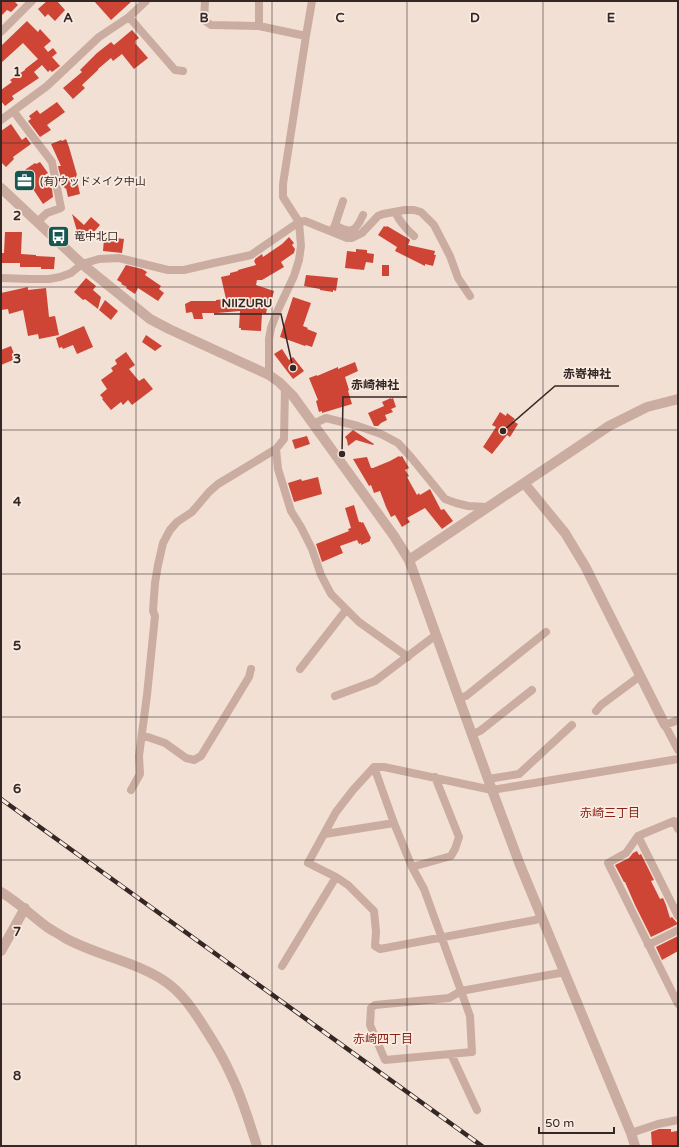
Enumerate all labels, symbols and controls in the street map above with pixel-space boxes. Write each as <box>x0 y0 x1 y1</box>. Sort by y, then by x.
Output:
text: A <box>63 10 73 26</box>
text: B <box>199 10 209 26</box>
text: C <box>335 10 345 26</box>
text: D <box>470 10 480 26</box>
text: E <box>607 10 615 26</box>
text: 1 <box>13 64 21 80</box>
office icon: (有)ウッドメイク中山 <box>11 168 37 194</box>
place label: (有)ウッドメイク中山 <box>40 175 146 188</box>
text: 2 <box>13 208 21 224</box>
bus stop icon: 竜中北口 <box>46 223 72 249</box>
place label: 竜中北口 <box>74 230 118 243</box>
callout: NIIZURU <box>214 290 281 314</box>
text: NIIZURU <box>222 296 272 310</box>
text: 3 <box>13 351 21 367</box>
callout: 赤嵜神社 <box>555 362 619 386</box>
text: 赤嵜神社 <box>563 367 611 381</box>
callout: 赤崎神社 <box>343 373 407 397</box>
text: 赤崎神社 <box>351 378 399 392</box>
text: 4 <box>13 494 22 510</box>
text: 5 <box>13 638 21 654</box>
text: 6 <box>13 781 21 797</box>
district label: 赤崎三丁目 <box>580 806 640 820</box>
text: 7 <box>13 924 21 940</box>
district label: 赤崎四丁目 <box>353 1032 413 1046</box>
text: 8 <box>13 1068 21 1084</box>
scale bar <box>539 1109 614 1135</box>
text: 50 m <box>545 1116 574 1130</box>

